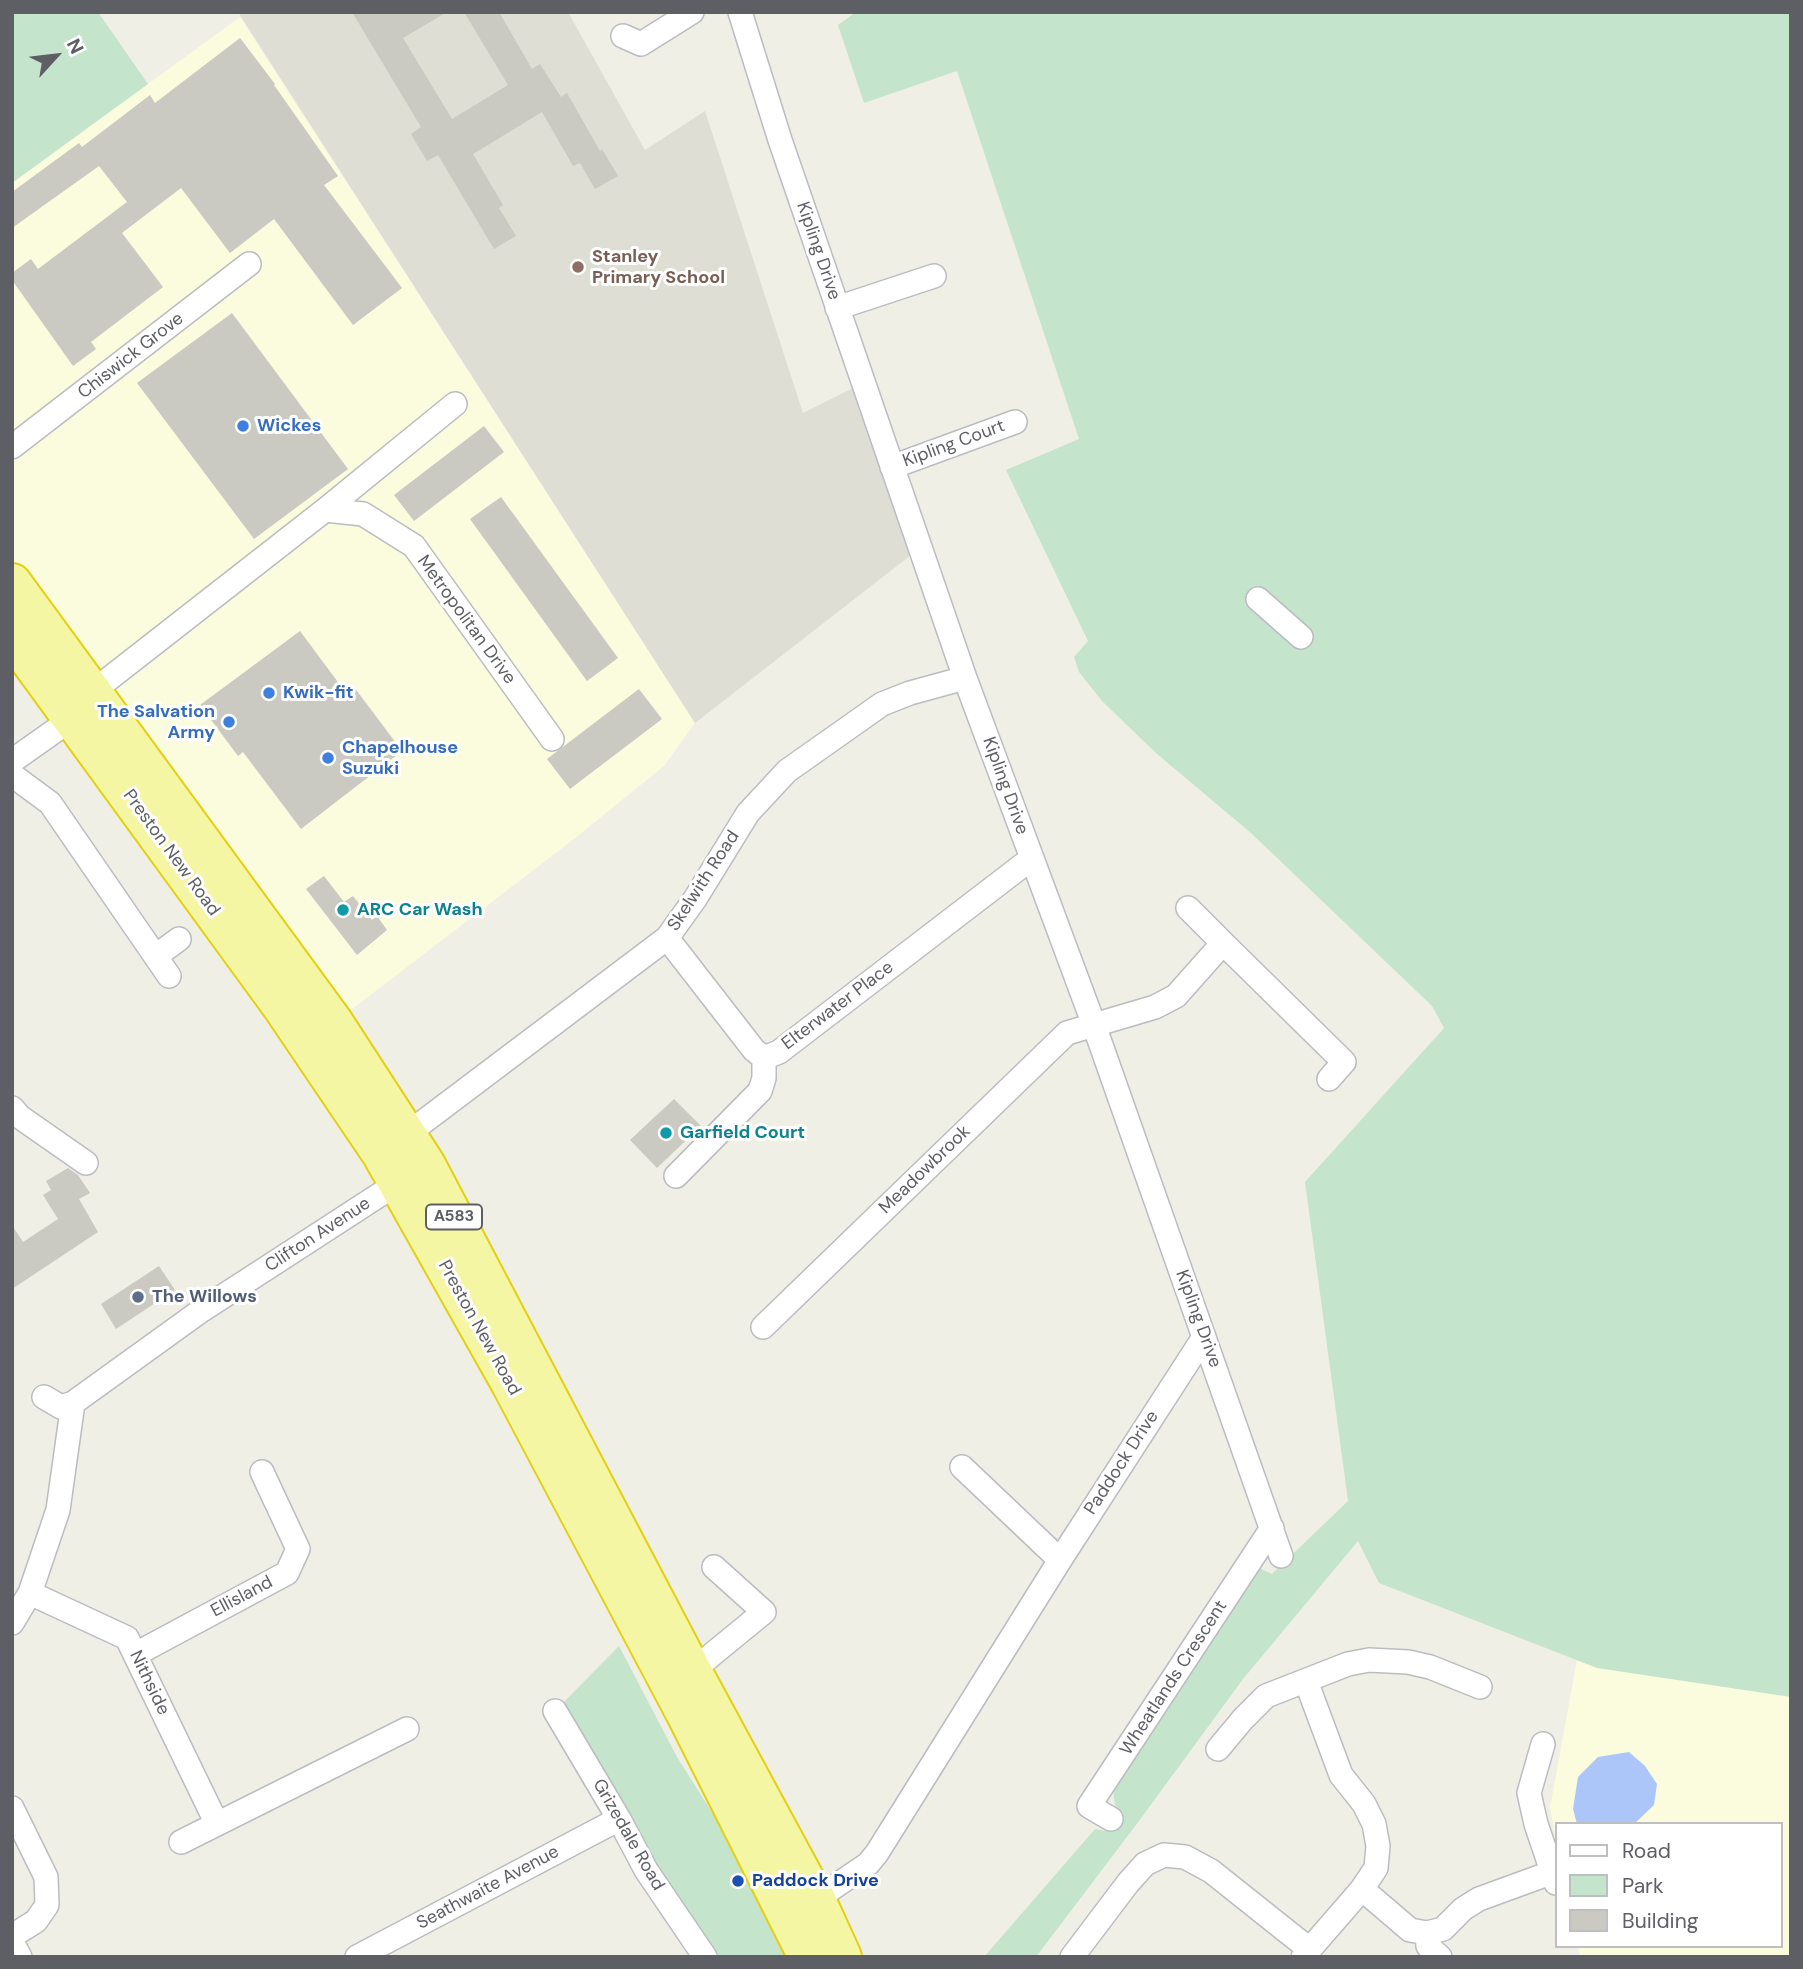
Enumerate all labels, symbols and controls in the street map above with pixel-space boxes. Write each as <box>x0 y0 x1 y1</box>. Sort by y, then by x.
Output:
north arrow <box>21 21 91 91</box>
text: N <box>61 34 89 58</box>
street label: Kipling Drive <box>791 199 845 303</box>
place label: Stanley Primary School <box>592 246 725 288</box>
marker: Stanley Primary School <box>570 259 586 275</box>
street label: Chiswick Grove <box>74 308 188 404</box>
place label: Wickes <box>257 415 321 437</box>
street label: Kipling Court <box>900 416 1008 472</box>
marker: Wickes <box>235 418 251 434</box>
street label: Metropolitan Drive <box>412 551 520 689</box>
place label: Kwik-fit <box>283 682 353 704</box>
marker: Kwik-fit <box>261 685 277 701</box>
place label: The Salvation Army <box>97 701 215 744</box>
marker: The Salvation Army <box>221 714 237 730</box>
street label: Kipling Drive <box>977 734 1033 838</box>
place label: Chapelhouse Suzuki <box>342 737 458 780</box>
marker: Chapelhouse Suzuki <box>320 750 336 766</box>
street label: Preston New Road <box>118 786 224 920</box>
street label: Skelwith Road <box>664 827 744 935</box>
place label: ARC Car Wash <box>357 899 483 921</box>
marker: ARC Car Wash <box>335 902 351 918</box>
street label: Elterwater Place <box>778 957 898 1055</box>
street label: Meadowbrook <box>875 1121 975 1219</box>
place label: Garfield Court <box>680 1122 805 1144</box>
marker: Garfield Court <box>658 1125 674 1141</box>
street label: Clifton Avenue <box>261 1193 375 1277</box>
road number: A583 <box>426 1204 482 1230</box>
street label: Preston New Road <box>433 1257 525 1399</box>
street label: Kipling Drive <box>1170 1267 1226 1371</box>
place label: The Willows <box>152 1286 257 1308</box>
marker: The Willows <box>130 1289 146 1305</box>
street label: Paddock Drive <box>1080 1407 1164 1519</box>
street label: Ellisland <box>207 1572 277 1622</box>
street label: Wheatlands Crescent <box>1116 1597 1232 1759</box>
street label: Nithside <box>124 1647 174 1719</box>
street label: Grizedale Road <box>587 1775 669 1895</box>
legend <box>1554 1822 1782 1948</box>
text: Road <box>1622 1837 1671 1865</box>
street label: Seathwaite Avenue <box>413 1841 563 1935</box>
place label: Paddock Drive <box>752 1870 879 1892</box>
text: Park <box>1622 1872 1663 1900</box>
marker: Paddock Drive <box>730 1873 746 1889</box>
text: Building <box>1622 1907 1698 1935</box>

